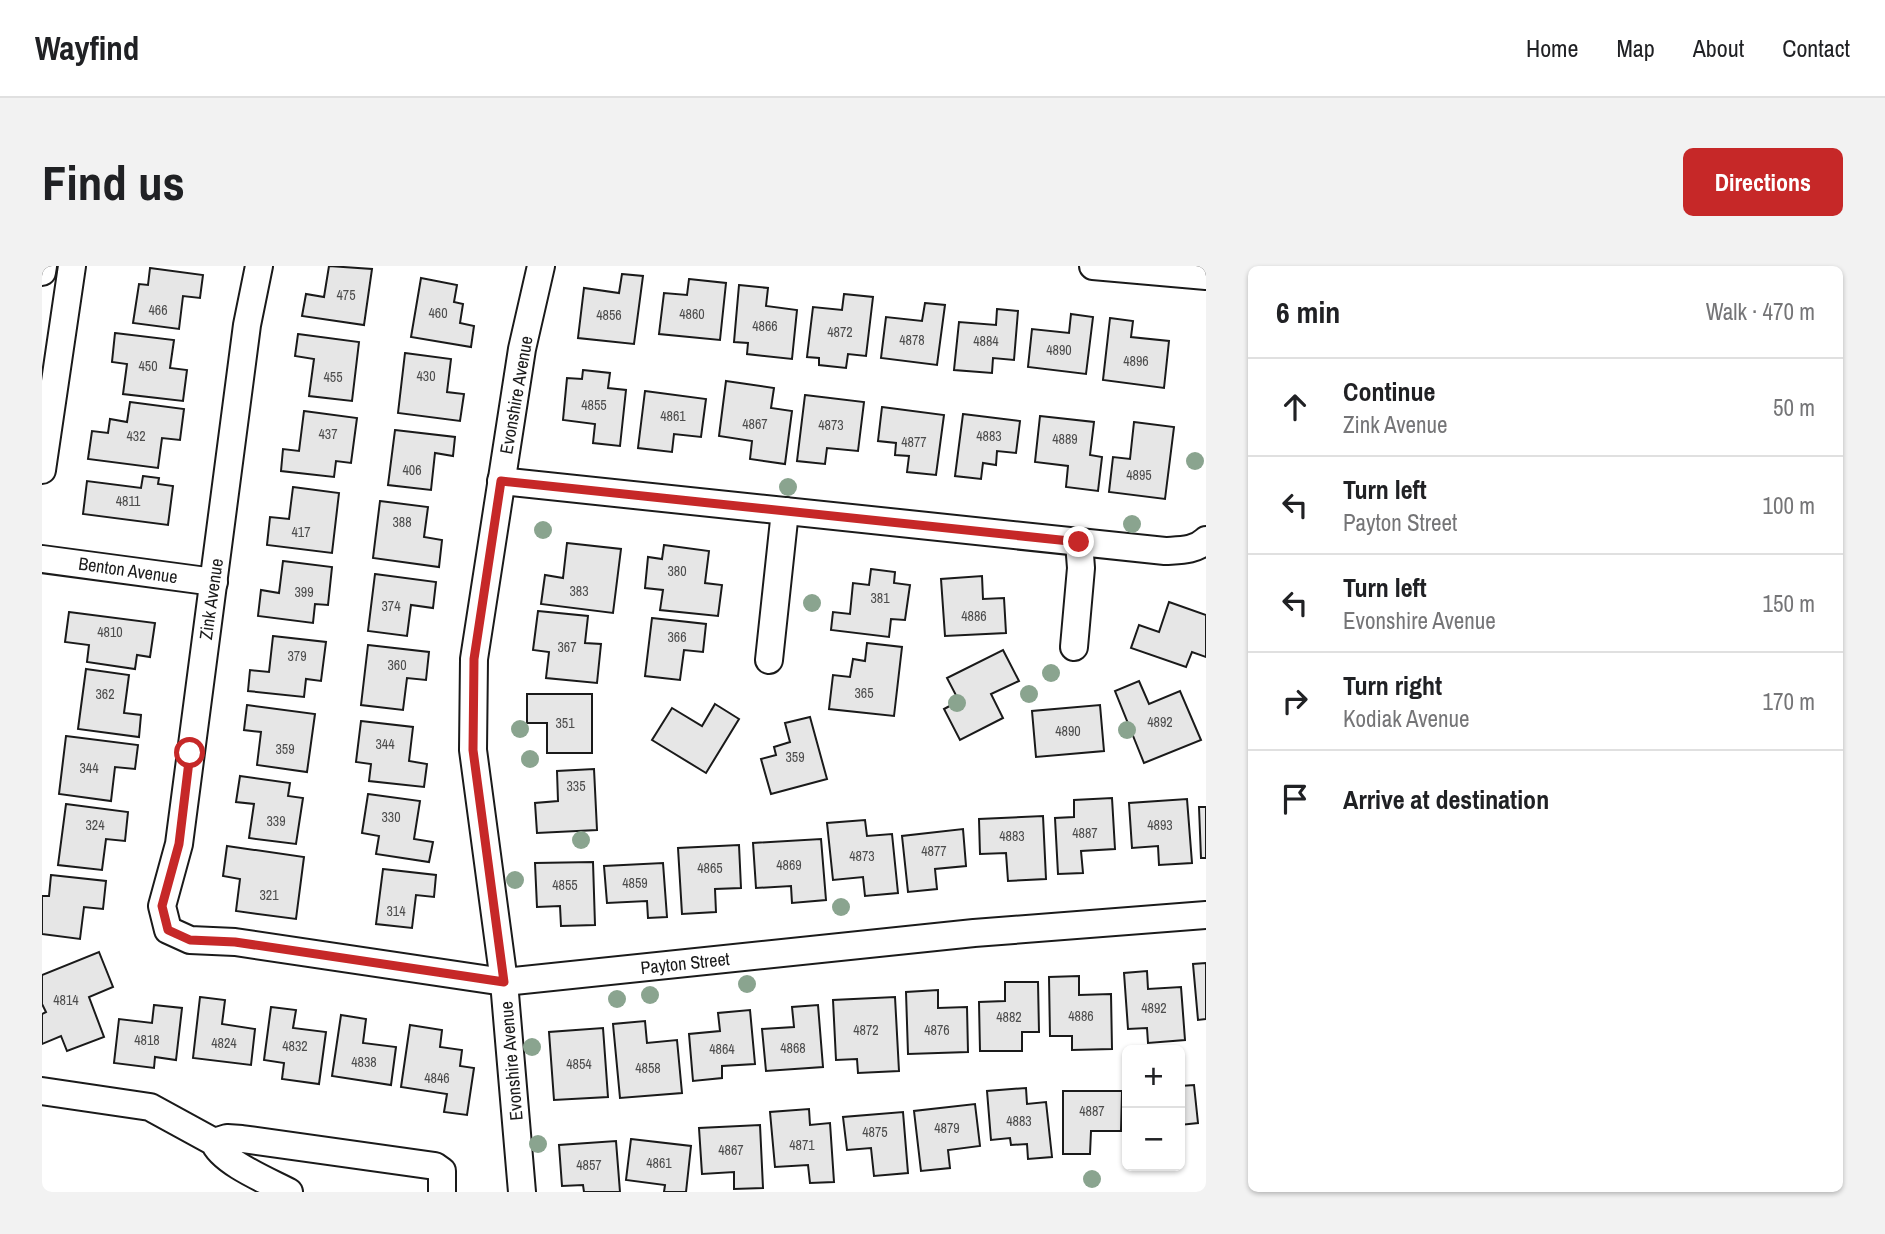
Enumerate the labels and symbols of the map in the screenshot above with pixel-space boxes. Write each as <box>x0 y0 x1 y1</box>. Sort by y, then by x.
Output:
house number: 475 <box>336 286 356 304</box>
house number: 466 <box>148 301 168 319</box>
house number: 460 <box>428 304 448 322</box>
house number: 4860 <box>679 305 705 323</box>
house number: 4856 <box>596 306 622 324</box>
house number: 4866 <box>752 317 778 335</box>
house number: 4872 <box>827 323 853 341</box>
house number: 4878 <box>899 331 925 349</box>
house number: 4884 <box>973 332 999 350</box>
street label: Evonshire Avenue <box>493 334 539 456</box>
house number: 4890 <box>1046 341 1072 359</box>
house number: 4896 <box>1123 352 1149 370</box>
house number: 450 <box>138 357 158 375</box>
house number: 430 <box>416 367 436 385</box>
house number: 455 <box>323 368 343 386</box>
house number: 4855 <box>581 396 607 414</box>
house number: 4861 <box>660 407 686 425</box>
house number: 4867 <box>742 415 768 433</box>
house number: 4873 <box>818 416 844 434</box>
house number: 437 <box>318 425 338 443</box>
house number: 432 <box>126 427 146 445</box>
house number: 4883 <box>976 427 1002 445</box>
house number: 4889 <box>1052 430 1078 448</box>
house number: 4877 <box>901 433 927 451</box>
house number: 406 <box>402 461 422 479</box>
house number: 4895 <box>1126 466 1152 484</box>
house number: 4811 <box>116 492 141 510</box>
house number: 388 <box>392 513 412 531</box>
house number: 417 <box>291 523 311 541</box>
route end <box>1063 526 1094 557</box>
street label: Benton Avenue <box>77 551 179 589</box>
street label: Zink Avenue <box>193 557 229 641</box>
house number: 380 <box>667 562 687 580</box>
house number: 383 <box>569 582 589 600</box>
house number: 399 <box>294 583 314 601</box>
house number: 381 <box>870 589 890 607</box>
house number: 374 <box>381 597 401 615</box>
house number: 4886 <box>961 607 987 625</box>
house number: 4810 <box>97 623 123 641</box>
house number: 366 <box>667 628 687 646</box>
house number: 367 <box>557 638 577 656</box>
house number: 379 <box>287 647 307 665</box>
house number: 360 <box>387 656 407 674</box>
house number: 365 <box>854 684 874 702</box>
house number: 362 <box>95 685 115 703</box>
house number: 4892 <box>1147 713 1173 731</box>
house number: 351 <box>555 714 575 732</box>
house number: 4890 <box>1055 722 1081 740</box>
house number: 344 <box>375 735 395 753</box>
route start <box>174 737 205 768</box>
house number: 359 <box>275 740 295 758</box>
house number: 359 <box>785 748 805 766</box>
house number: 344 <box>79 759 99 777</box>
house number: 335 <box>566 777 586 795</box>
house number: 330 <box>381 808 401 826</box>
house number: 339 <box>266 812 286 830</box>
house number: 324 <box>85 816 105 834</box>
house number: 4893 <box>1147 816 1173 834</box>
house number: 4887 <box>1072 824 1098 842</box>
house number: 4883 <box>999 827 1025 845</box>
house number: 4877 <box>921 842 947 860</box>
house number: 4873 <box>849 847 875 865</box>
house number: 4869 <box>776 856 802 874</box>
house number: 4865 <box>697 859 723 877</box>
house number: 4859 <box>622 874 648 892</box>
house number: 4855 <box>552 876 578 894</box>
house number: 321 <box>259 886 279 904</box>
house number: 314 <box>386 902 406 920</box>
street label: Payton Street <box>639 946 731 980</box>
house number: 4814 <box>53 991 79 1009</box>
house number: 4892 <box>1141 999 1167 1017</box>
street label: Evonshire Avenue <box>493 1000 529 1122</box>
house number: 4886 <box>1068 1007 1094 1025</box>
house number: 4882 <box>996 1008 1022 1026</box>
house number: 4872 <box>853 1021 879 1039</box>
house number: 4876 <box>924 1021 950 1039</box>
house number: 4818 <box>134 1031 160 1049</box>
house number: 4824 <box>211 1034 237 1052</box>
house number: 4832 <box>282 1037 308 1055</box>
house number: 4868 <box>780 1039 806 1057</box>
house number: 4864 <box>709 1040 735 1058</box>
house number: 4838 <box>351 1053 377 1071</box>
house number: 4854 <box>566 1055 592 1073</box>
house number: 4858 <box>635 1059 661 1077</box>
house number: 4846 <box>424 1069 450 1087</box>
house number: 4887 <box>1079 1102 1105 1120</box>
house number: 4883 <box>1006 1112 1032 1130</box>
house number: 4879 <box>934 1119 960 1137</box>
house number: 4875 <box>862 1123 888 1141</box>
house number: 4871 <box>789 1136 815 1154</box>
house number: 4867 <box>718 1141 744 1159</box>
house number: 4861 <box>646 1154 672 1172</box>
house number: 4857 <box>576 1156 602 1174</box>

